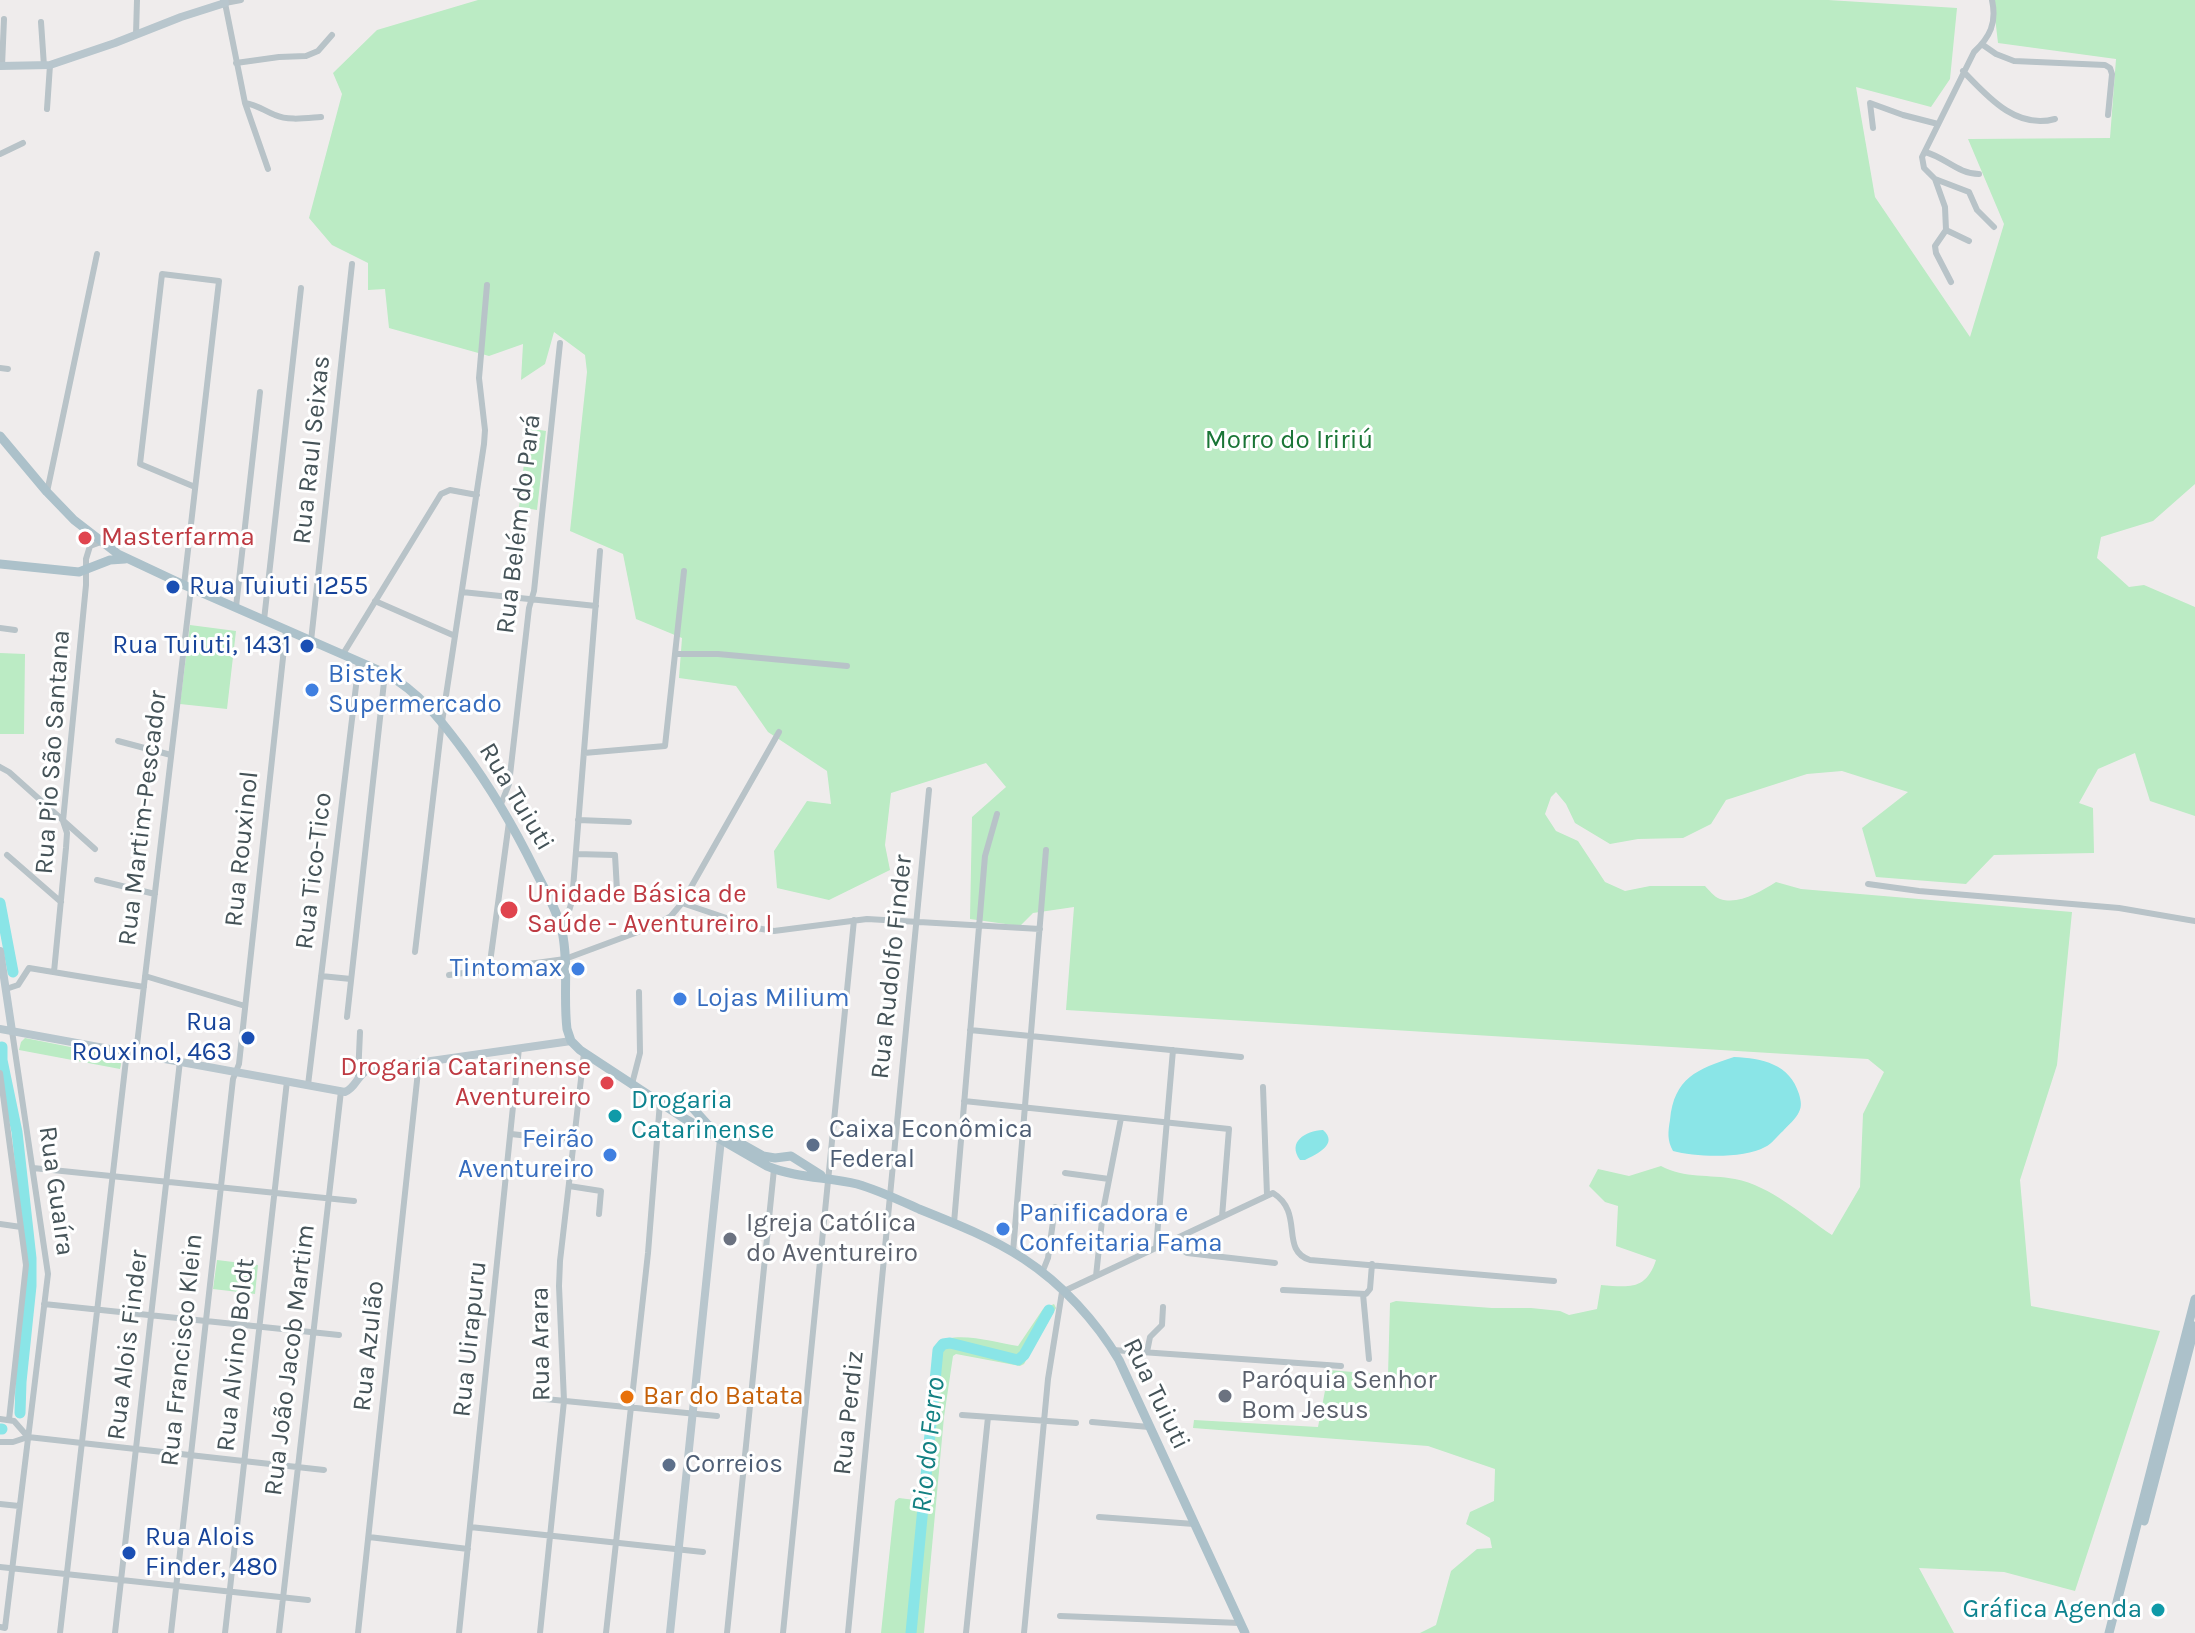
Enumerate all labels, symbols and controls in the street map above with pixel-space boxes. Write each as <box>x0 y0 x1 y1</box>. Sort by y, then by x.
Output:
street label: Rua Raul Seixas <box>287 354 337 546</box>
street label: Rua Belém do Pará <box>490 412 548 636</box>
park label: Morro do Iririú <box>1205 425 1373 457</box>
place label: Masterfarma <box>101 522 255 554</box>
marker: Masterfarma <box>76 529 94 547</box>
place label: Rua Tuiuti 1255 <box>189 571 368 603</box>
marker: Rua Tuiuti 1255 <box>164 578 182 596</box>
street label: Rua Pio São Santana <box>29 629 77 875</box>
place label: Rua Tuiuti, 1431 <box>112 630 291 662</box>
marker: Rua Tuiuti, 1431 <box>298 637 316 655</box>
place label: Bistek Supermercado <box>328 659 502 720</box>
marker: Bistek Supermercado <box>303 681 321 699</box>
street label: Rua Martim-Pescador <box>112 689 174 947</box>
street label: Rua Tuiuti <box>472 737 560 857</box>
street label: Rua Rouxinol <box>218 770 266 928</box>
street label: Rua Tico-Tico <box>289 791 339 951</box>
street label: Rua Rudolfo Finder <box>865 853 919 1081</box>
place label: Unidade Básica de Saúde - Aventureiro I <box>527 879 772 940</box>
marker: Unidade Básica de Saúde - Aventureiro I <box>498 899 520 921</box>
place label: Tintomax <box>450 953 562 985</box>
marker: Tintomax <box>569 960 587 978</box>
place label: Lojas Milium <box>696 983 850 1015</box>
marker: Lojas Milium <box>671 990 689 1008</box>
place label: Rua Rouxinol, 463 <box>72 1007 232 1068</box>
marker: Rua Rouxinol, 463 <box>239 1029 257 1047</box>
place label: Drogaria Catarinense Aventureiro <box>340 1052 591 1114</box>
marker: Drogaria Catarinense Aventureiro <box>598 1074 616 1092</box>
place label: Drogaria Catarinense <box>631 1085 774 1146</box>
marker: Drogaria Catarinense <box>606 1107 624 1125</box>
place label: Caixa Econômica Federal <box>829 1114 1033 1176</box>
street label: Rua Guaíra <box>31 1124 81 1258</box>
place label: Feirão Aventureiro <box>458 1124 594 1186</box>
marker: Caixa Econômica Federal <box>804 1136 822 1154</box>
marker: Feirão Aventureiro <box>601 1146 619 1164</box>
place label: Panificadora e Confeitaria Fama <box>1019 1198 1223 1260</box>
place label: Igreja Católica do Aventureiro <box>746 1208 918 1270</box>
marker: Panificadora e Confeitaria Fama <box>994 1220 1012 1238</box>
street label: Rua João Jacob Martim <box>258 1223 322 1497</box>
marker: Igreja Católica do Aventureiro <box>721 1230 739 1248</box>
street label: Rua Francisco Klein <box>154 1232 210 1468</box>
street label: Rua Alois Finder <box>101 1248 155 1442</box>
street label: Rua Alvino Boldt <box>210 1257 262 1453</box>
street label: Rua Uirapuru <box>446 1259 494 1419</box>
street label: Rua Azulão <box>347 1279 391 1413</box>
street label: Rua Arara <box>524 1286 558 1402</box>
street label: Rua Tuiuti <box>1116 1333 1196 1455</box>
street label: Rua Perdiz <box>827 1349 871 1477</box>
place label: Paróquia Senhor Bom Jesus <box>1241 1365 1437 1426</box>
water label: Rio do Ferro <box>905 1376 953 1514</box>
place label: Bar do Batata <box>643 1381 803 1413</box>
marker: Paróquia Senhor Bom Jesus <box>1216 1387 1234 1405</box>
marker: Bar do Batata <box>618 1388 636 1406</box>
place label: Correios <box>685 1449 783 1481</box>
marker: Correios <box>660 1456 678 1474</box>
place label: Rua Alois Finder, 480 <box>145 1522 278 1584</box>
marker: Rua Alois Finder, 480 <box>120 1544 138 1562</box>
place label: Gráfica Agenda <box>1963 1594 2142 1626</box>
marker: Gráfica Agenda <box>2149 1601 2167 1619</box>

